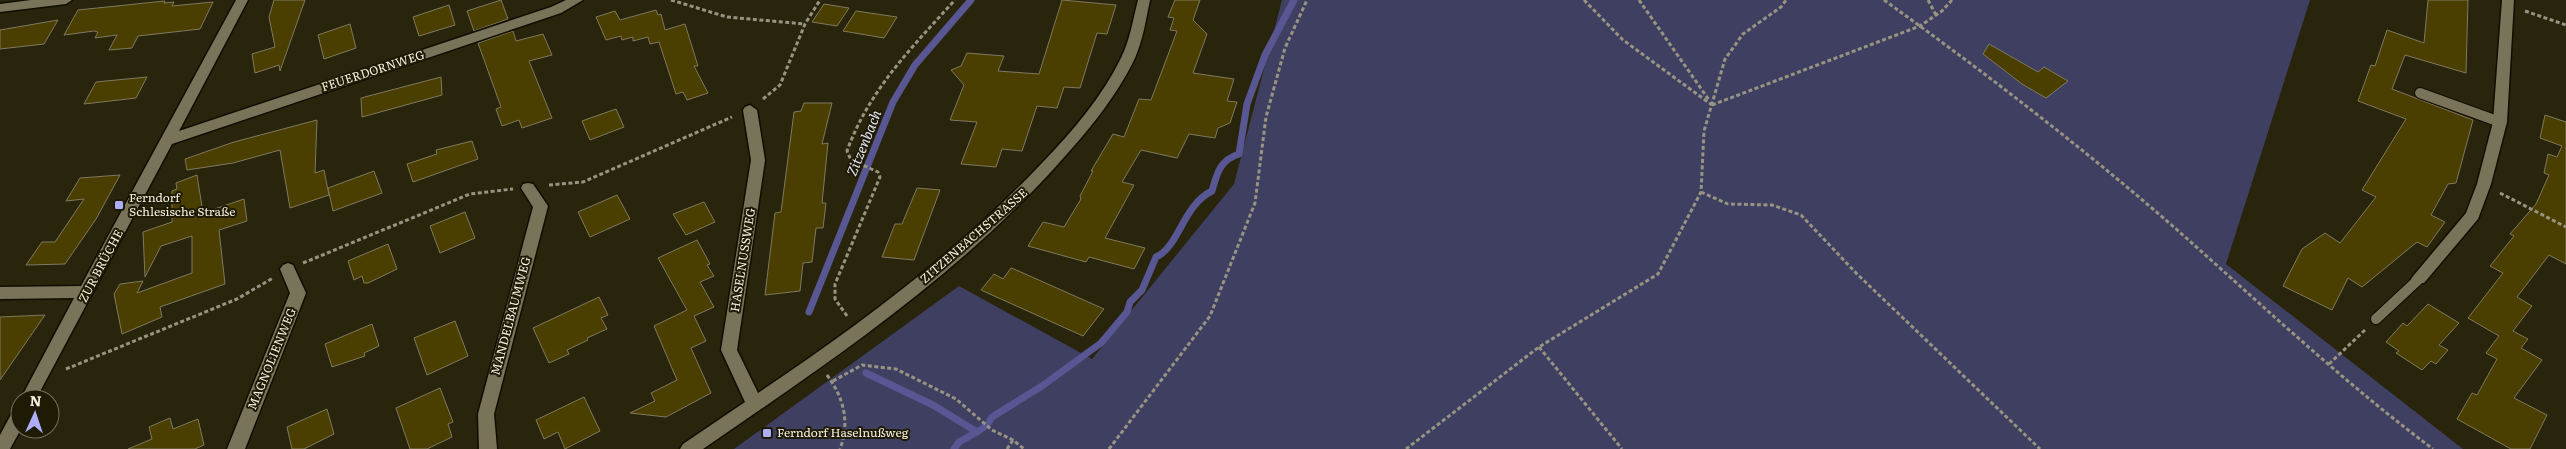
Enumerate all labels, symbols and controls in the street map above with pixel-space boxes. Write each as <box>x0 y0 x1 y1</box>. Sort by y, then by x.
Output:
street label: FEUERDORNWEG <box>319 45 427 95</box>
water label: Zitzenbach <box>841 106 886 179</box>
street label: ZITZENBACHSTRASSE <box>916 183 1031 287</box>
place label: Ferndorf Schlesische Straße <box>129 188 235 220</box>
marker: Ferndorf Schlesische Straße <box>113 199 125 211</box>
street label: HASELNUSSWEG <box>725 207 759 313</box>
street label: ZUR BRÜCHE <box>73 226 127 305</box>
street label: MANDELBAUMWEG <box>486 254 535 377</box>
street label: MAGNOLIENWEG <box>242 305 300 412</box>
north arrow <box>10 389 60 439</box>
text: N <box>29 390 42 410</box>
place label: Ferndorf Haselnußweg <box>777 423 909 441</box>
marker: Ferndorf Haselnußweg <box>761 427 773 439</box>

